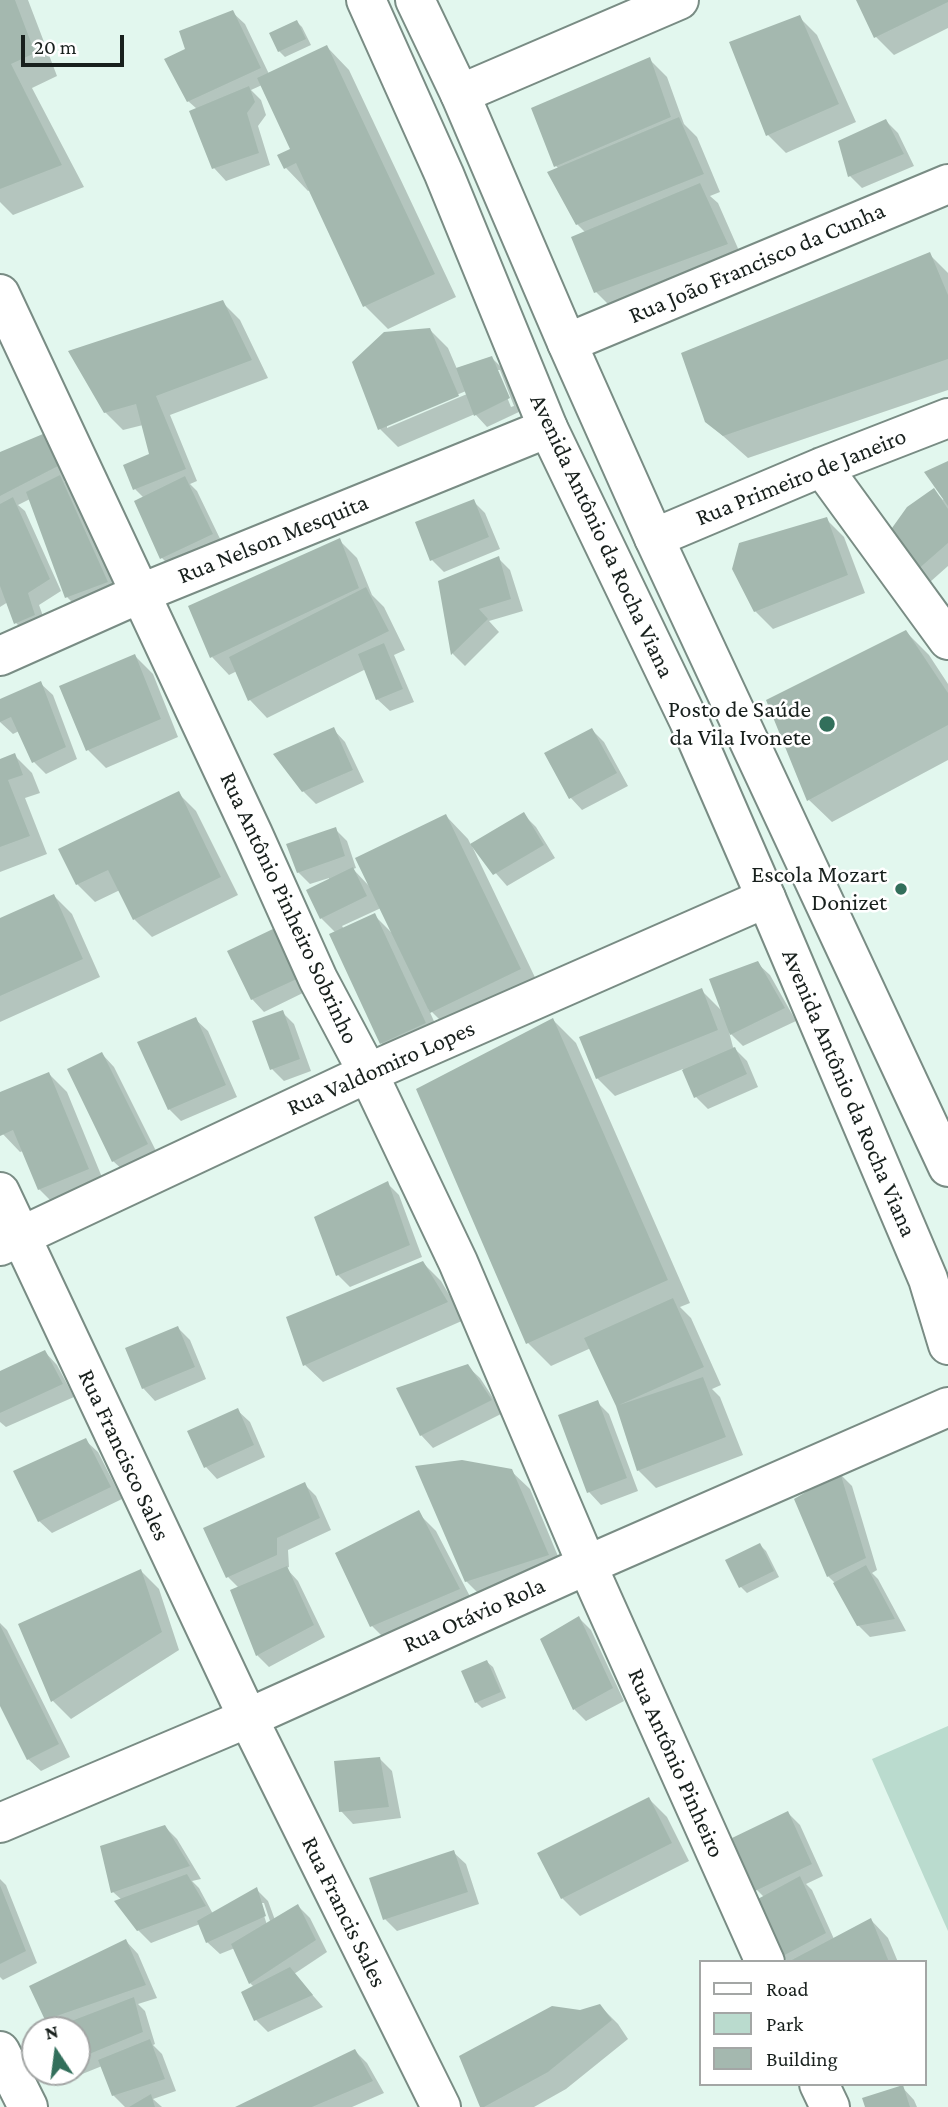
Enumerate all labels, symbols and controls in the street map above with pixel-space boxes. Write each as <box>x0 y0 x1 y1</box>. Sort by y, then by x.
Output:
scale bar <box>24 21 128 65</box>
text: 20 m <box>34 35 77 59</box>
street label: Rua João Francisco da Cunha <box>625 196 889 330</box>
street label: Avenida Antônio da Rocha Viana <box>523 389 681 683</box>
street label: Rua Primeiro de Janeiro <box>692 422 910 532</box>
street label: Rua Nelson Mesquita <box>174 488 372 590</box>
place label: Posto de Saúde da Vila Ivonete <box>668 696 811 752</box>
marker: Posto de Saúde da Vila Ivonete <box>817 714 837 734</box>
street label: Rua Antônio Pinheiro Sobrinho <box>213 768 365 1048</box>
place label: Escola Mozart Donizet <box>751 861 887 917</box>
marker: Escola Mozart Donizet <box>893 881 909 897</box>
street label: Avenida Antônio da Rocha Viana <box>775 945 923 1241</box>
street label: Rua Valdomiro Lopes <box>283 1014 479 1122</box>
street label: Rua Francisco Sales <box>72 1365 176 1545</box>
street label: Rua Otávio Rola <box>399 1571 549 1659</box>
street label: Rua Antônio Pinheiro <box>621 1664 731 1862</box>
street label: Rua Francis Sales <box>295 1832 393 1992</box>
legend <box>699 1960 927 2086</box>
text: Road <box>766 1977 809 2001</box>
text: Park <box>766 2012 803 2036</box>
north arrow <box>21 2016 91 2086</box>
text: N <box>43 2020 60 2044</box>
text: Building <box>766 2047 838 2071</box>

